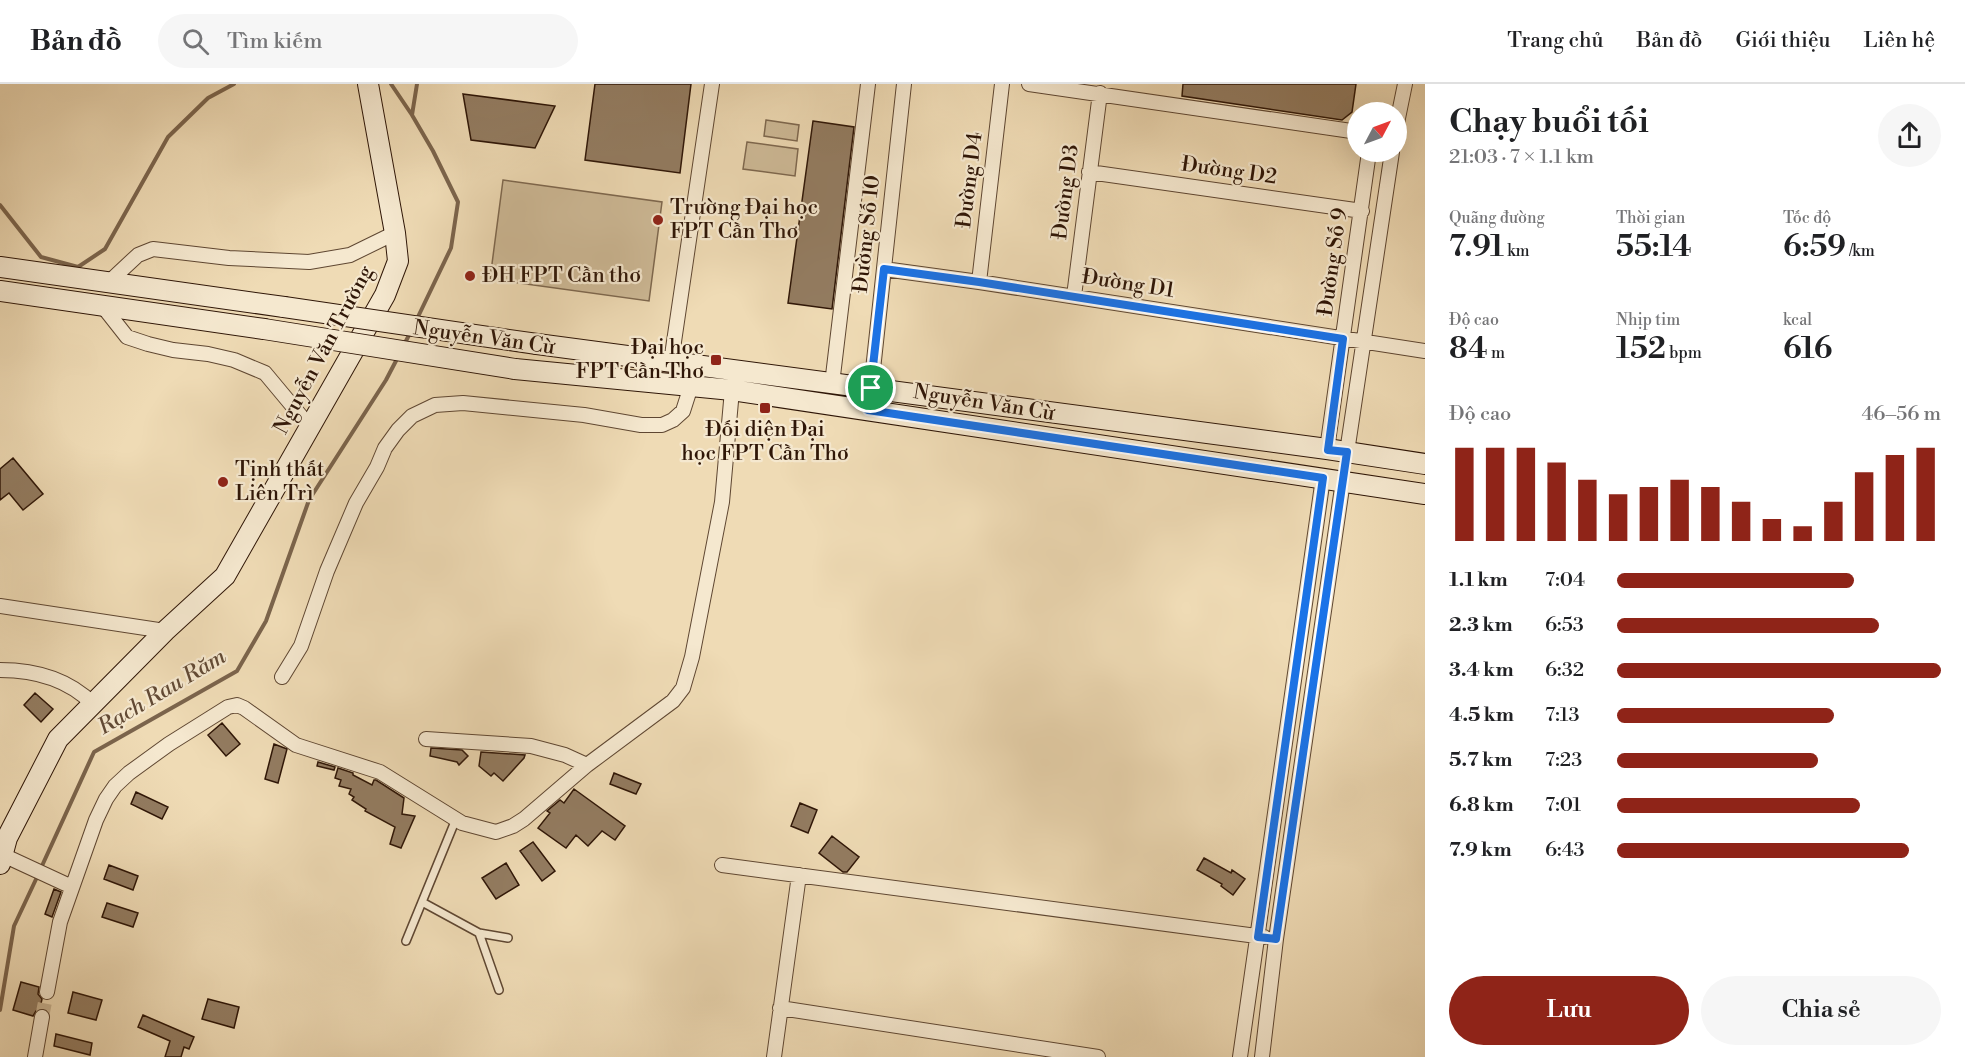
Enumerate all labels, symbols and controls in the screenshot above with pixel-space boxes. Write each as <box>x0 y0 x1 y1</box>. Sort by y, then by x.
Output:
search box <box>158 14 578 68</box>
text: Bản đồ <box>30 24 122 59</box>
icon: search <box>179 25 212 58</box>
text: Tìm kiếm <box>227 28 323 55</box>
text: Trang chủ <box>1507 28 1603 54</box>
text: Bản đồ <box>1636 28 1702 54</box>
text: Giới thiệu <box>1735 28 1831 54</box>
text: Liên hệ <box>1864 28 1935 54</box>
north arrow <box>1347 102 1407 162</box>
map controls <box>1347 102 1407 162</box>
text: Chạy buổi tối <box>1449 102 1649 143</box>
button: share <box>1878 104 1941 167</box>
street label: Đường D4 <box>951 130 989 230</box>
street label: Đường D3 <box>1047 143 1085 241</box>
text: 21:03 · 7 × 1.1 km <box>1449 145 1594 170</box>
street label: Đường D2 <box>1180 151 1278 191</box>
street label: Đường Số 10 <box>848 174 886 294</box>
place label: Trường Đại học FPT Cần Thơ <box>670 195 818 245</box>
street label: Đường Số 9 <box>1313 206 1353 318</box>
text: Quãng đường <box>1449 208 1545 228</box>
text: Thời gian <box>1616 208 1685 228</box>
text: Tốc độ <box>1783 208 1831 228</box>
marker: Trường Đại học FPT Cần Thơ <box>651 213 665 227</box>
text: 7.91 <box>1449 228 1504 266</box>
text: 55:14 <box>1616 228 1692 266</box>
text: 6:59 <box>1783 228 1846 266</box>
text: km <box>1504 241 1530 261</box>
text: /km <box>1846 241 1875 261</box>
street label: Nguyễn Văn Trường <box>269 261 379 439</box>
place label: ĐH FPT Cần thơ <box>482 263 641 289</box>
street label: Đường D1 <box>1080 264 1176 304</box>
marker: ĐH FPT Cần thơ <box>463 269 477 283</box>
text: Độ cao <box>1449 310 1499 330</box>
text: Nhịp tim <box>1616 310 1680 330</box>
text: kcal <box>1783 310 1812 330</box>
street label: Nguyễn Văn Cừ <box>411 315 558 361</box>
text: 84 <box>1449 330 1488 368</box>
text: 152 <box>1616 330 1666 368</box>
text: 616 <box>1783 330 1832 368</box>
place label: Đại học FPT Cần Thơ <box>576 335 704 385</box>
text: m <box>1488 343 1505 363</box>
text: bpm <box>1666 343 1702 363</box>
marker: Đại học FPT Cần Thơ <box>709 353 723 367</box>
pin <box>845 362 896 413</box>
icon: arrive <box>854 371 887 404</box>
street label: Nguyễn Văn Cừ <box>911 379 1058 427</box>
marker: Đối diện Đại học FPT Cần Thơ <box>758 401 772 415</box>
text: Độ cao <box>1449 402 1511 427</box>
text: 46–56 m <box>1861 402 1941 427</box>
place label: Đối diện Đại học FPT Cần Thơ <box>681 417 849 467</box>
place label: Tịnh thất Liên Trì <box>235 457 325 507</box>
marker: Tịnh thất Liên Trì <box>216 475 230 489</box>
text: 1.1 km <box>1449 568 1508 593</box>
text: 7:04 <box>1545 568 1585 593</box>
text: 2.3 km <box>1449 613 1513 638</box>
text: 6:53 <box>1545 613 1584 638</box>
water label: Rạch Rau Răm <box>92 643 231 741</box>
text: 3.4 km <box>1449 658 1514 683</box>
text: 6:32 <box>1545 658 1584 683</box>
text: 4.5 km <box>1449 703 1514 728</box>
text: 7:13 <box>1545 703 1580 728</box>
text: 5.7 km <box>1449 748 1512 773</box>
text: 7:23 <box>1545 748 1582 773</box>
text: 6.8 km <box>1449 793 1514 818</box>
text: 7:01 <box>1545 793 1581 818</box>
text: 7.9 km <box>1449 838 1512 863</box>
text: 6:43 <box>1545 838 1585 863</box>
button: Lưu <box>1449 976 1689 1045</box>
button: Chia sẻ <box>1701 976 1941 1045</box>

